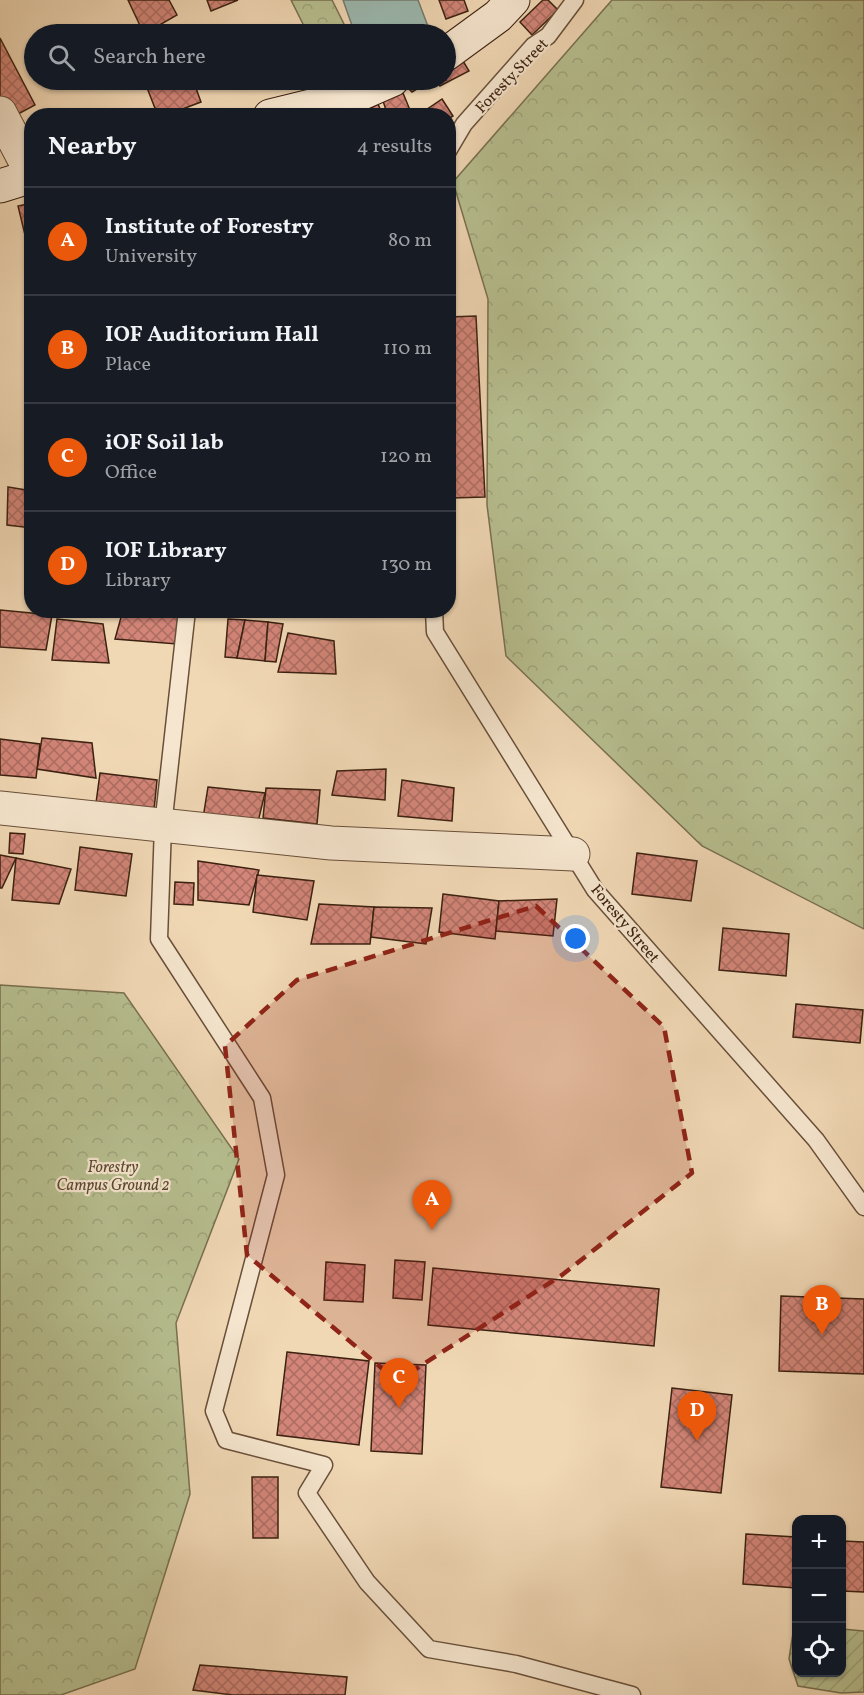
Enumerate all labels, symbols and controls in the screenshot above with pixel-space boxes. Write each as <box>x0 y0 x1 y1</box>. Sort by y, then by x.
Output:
search box <box>24 24 456 90</box>
street label: Foresty Street <box>471 34 554 119</box>
icon: search <box>45 41 78 74</box>
text: Search here <box>93 42 206 73</box>
text: Nearby <box>48 129 137 165</box>
text: 4 results <box>357 133 432 161</box>
text: Institute of Forestry <box>105 212 314 243</box>
text: A <box>60 227 75 255</box>
text: 80 m <box>388 227 432 255</box>
text: University <box>105 243 197 271</box>
text: IOF Auditorium Hall <box>105 320 319 351</box>
text: B <box>61 335 74 363</box>
text: 110 m <box>383 335 432 363</box>
text: Place <box>105 351 151 379</box>
text: iOF Soil lab <box>105 428 224 459</box>
text: C <box>61 443 74 471</box>
text: 120 m <box>380 443 432 471</box>
text: Office <box>105 459 157 487</box>
text: IOF Library <box>105 536 227 567</box>
text: D <box>60 551 75 579</box>
text: 130 m <box>381 551 432 579</box>
text: Library <box>105 567 171 595</box>
street label: Foresty Street <box>585 880 664 969</box>
your location <box>561 924 590 953</box>
park label: Forestry Campus Ground 2 <box>56 1157 170 1197</box>
pin: A <box>412 1180 452 1230</box>
pin: B <box>802 1286 842 1335</box>
pin: C <box>380 1358 418 1408</box>
pin: D <box>678 1392 716 1441</box>
map controls <box>792 1515 846 1677</box>
button: + <box>792 1515 846 1569</box>
button: − <box>792 1569 846 1623</box>
button: locate <box>792 1623 846 1677</box>

